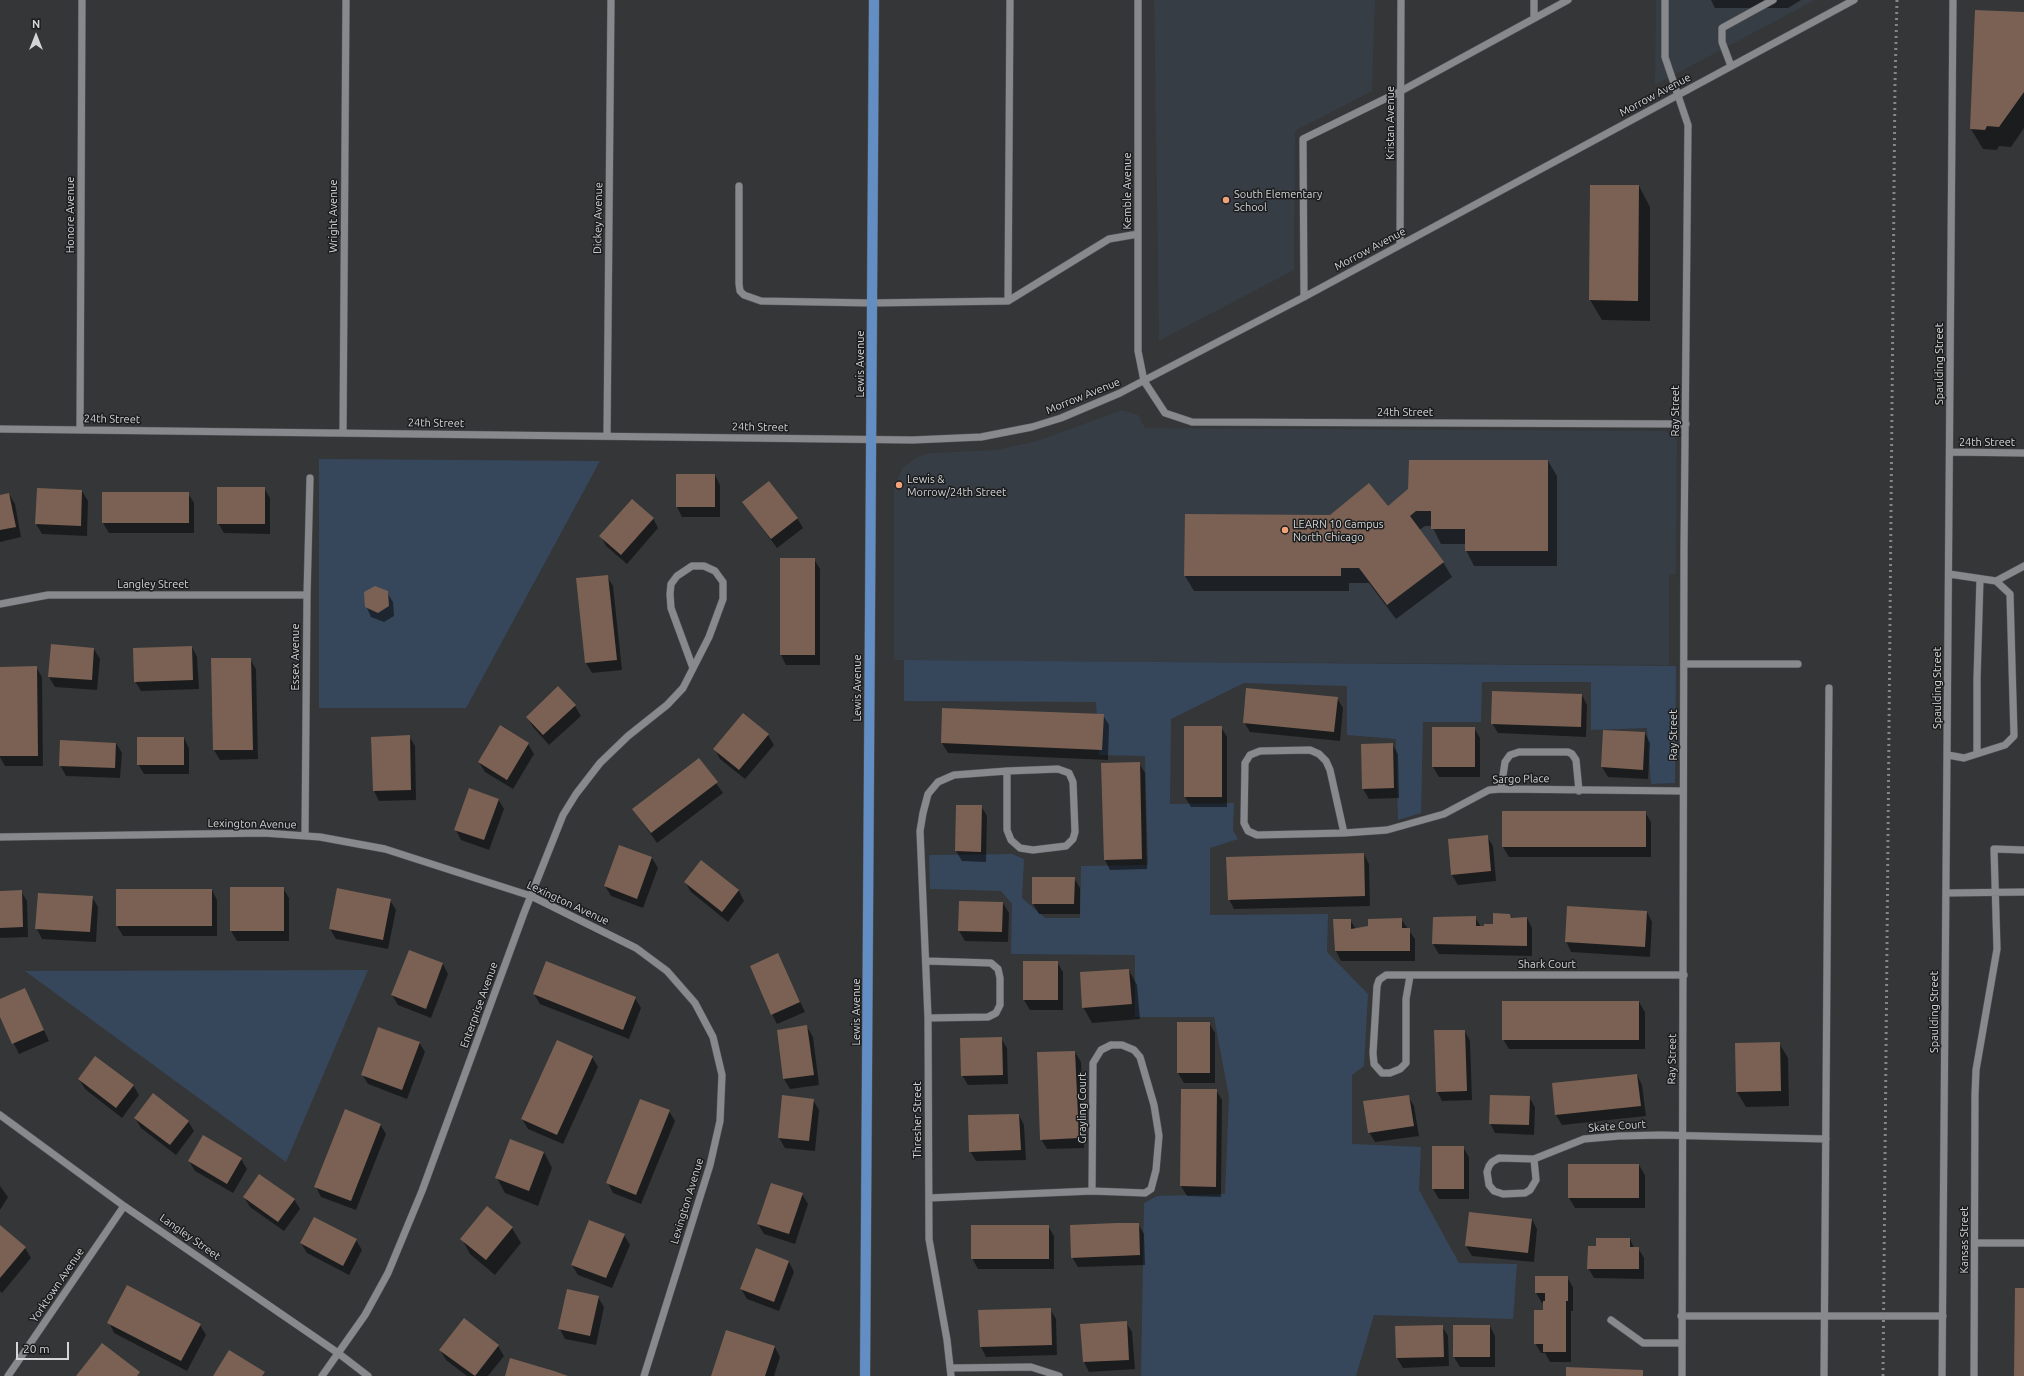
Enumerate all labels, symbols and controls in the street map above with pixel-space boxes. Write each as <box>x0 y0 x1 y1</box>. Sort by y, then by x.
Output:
north arrow <box>16 16 56 56</box>
text: N <box>32 18 40 30</box>
street label: Morrow Avenue <box>1617 71 1693 119</box>
street label: Kristan Avenue <box>1383 86 1397 160</box>
street label: Kemble Avenue <box>1120 152 1134 230</box>
street label: Honore Avenue <box>63 177 77 253</box>
street label: Wright Avenue <box>326 179 340 253</box>
street label: Dickey Avenue <box>591 182 605 254</box>
place label: South Elementary School <box>1234 187 1322 213</box>
marker: South Elementary School <box>1221 195 1231 205</box>
street label: Morrow Avenue <box>1332 225 1408 273</box>
street label: Spaulding Street <box>1932 323 1946 405</box>
street label: Lewis Avenue <box>853 330 867 398</box>
street label: Morrow Avenue <box>1044 375 1122 417</box>
street label: Ray Street <box>1668 385 1682 437</box>
street label: 24th Street <box>1377 405 1433 419</box>
street label: 24th Street <box>84 412 140 426</box>
street label: 24th Street <box>408 416 464 430</box>
street label: 24th Street <box>732 420 788 434</box>
street label: 24th Street <box>1959 435 2015 449</box>
place label: Lewis & Morrow/24th Street <box>907 472 1006 498</box>
marker: Lewis & Morrow/24th Street <box>894 480 904 490</box>
place label: LEARN 10 Campus North Chicago <box>1293 517 1384 543</box>
marker: LEARN 10 Campus North Chicago <box>1280 525 1290 535</box>
street label: Langley Street <box>117 577 189 591</box>
street label: Essex Avenue <box>288 624 302 690</box>
street label: Spaulding Street <box>1930 647 1944 729</box>
street label: Lewis Avenue <box>850 654 864 722</box>
street label: Ray Street <box>1666 709 1680 761</box>
street label: Sargo Place <box>1492 772 1550 786</box>
street label: Lexington Avenue <box>207 817 297 831</box>
street label: Lexington Avenue <box>525 878 611 928</box>
street label: Shark Court <box>1518 957 1576 971</box>
street label: Enterprise Avenue <box>457 960 501 1050</box>
street label: Spaulding Street <box>1927 971 1941 1053</box>
street label: Lewis Avenue <box>849 978 863 1046</box>
street label: Ray Street <box>1665 1033 1679 1085</box>
street label: Grayling Court <box>1075 1072 1089 1144</box>
street label: Thresher Street <box>910 1081 924 1159</box>
street label: Skate Court <box>1588 1117 1646 1135</box>
street label: Lexington Avenue <box>668 1156 706 1246</box>
street label: Kansas Street <box>1957 1206 1971 1274</box>
street label: Langley Street <box>157 1211 223 1263</box>
street label: Yorktown Avenue <box>27 1245 87 1325</box>
scale bar <box>18 1334 71 1360</box>
text: 20 m <box>23 1342 50 1355</box>

